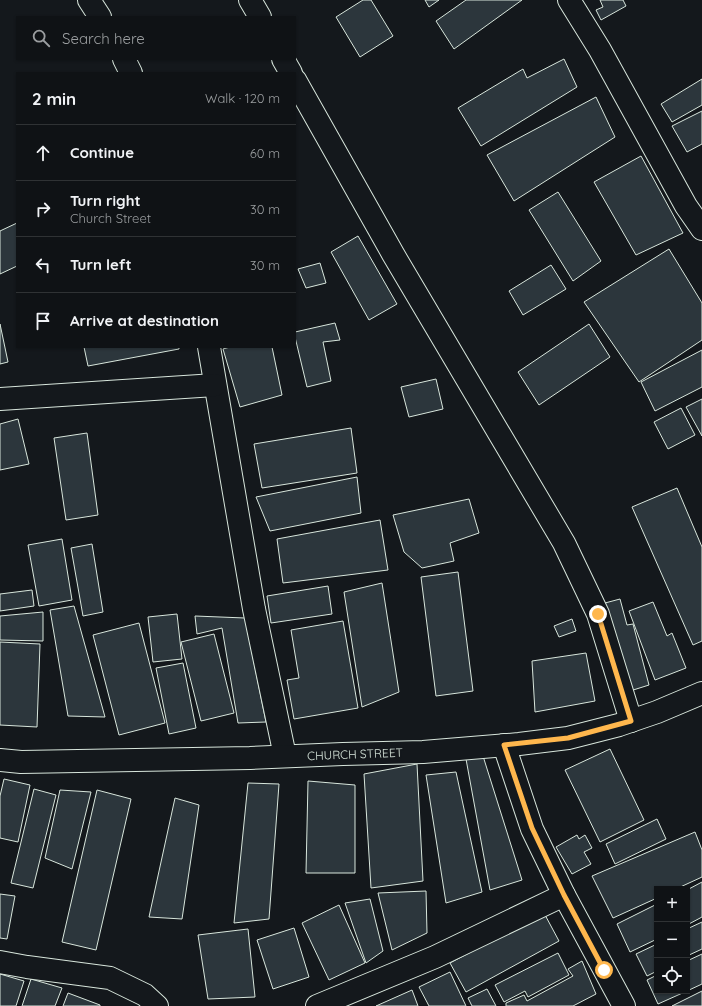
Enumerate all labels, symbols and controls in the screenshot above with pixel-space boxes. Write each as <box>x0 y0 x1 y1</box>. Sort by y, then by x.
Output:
search box <box>16 16 296 60</box>
icon: search <box>30 27 52 49</box>
text: Search here <box>62 29 145 48</box>
text: 2 min <box>32 88 76 109</box>
text: Walk · 120 m <box>205 90 280 106</box>
icon: ahead <box>32 142 54 164</box>
text: Continue <box>70 143 134 162</box>
text: 60 m <box>250 145 280 161</box>
text: Turn right <box>70 191 141 210</box>
icon: right <box>32 198 54 220</box>
text: 30 m <box>250 201 280 217</box>
text: Church Street <box>70 210 151 226</box>
icon: left <box>32 254 54 276</box>
text: Turn left <box>70 255 132 274</box>
text: 30 m <box>250 257 280 273</box>
icon: arrive <box>32 310 54 332</box>
text: Arrive at destination <box>70 311 219 330</box>
route end <box>589 605 607 623</box>
street label: CHURCH STREET <box>307 745 403 763</box>
map controls <box>654 886 690 994</box>
button: + <box>654 886 690 922</box>
button: − <box>654 922 690 958</box>
button: locate <box>654 958 690 994</box>
route start <box>595 961 613 979</box>

